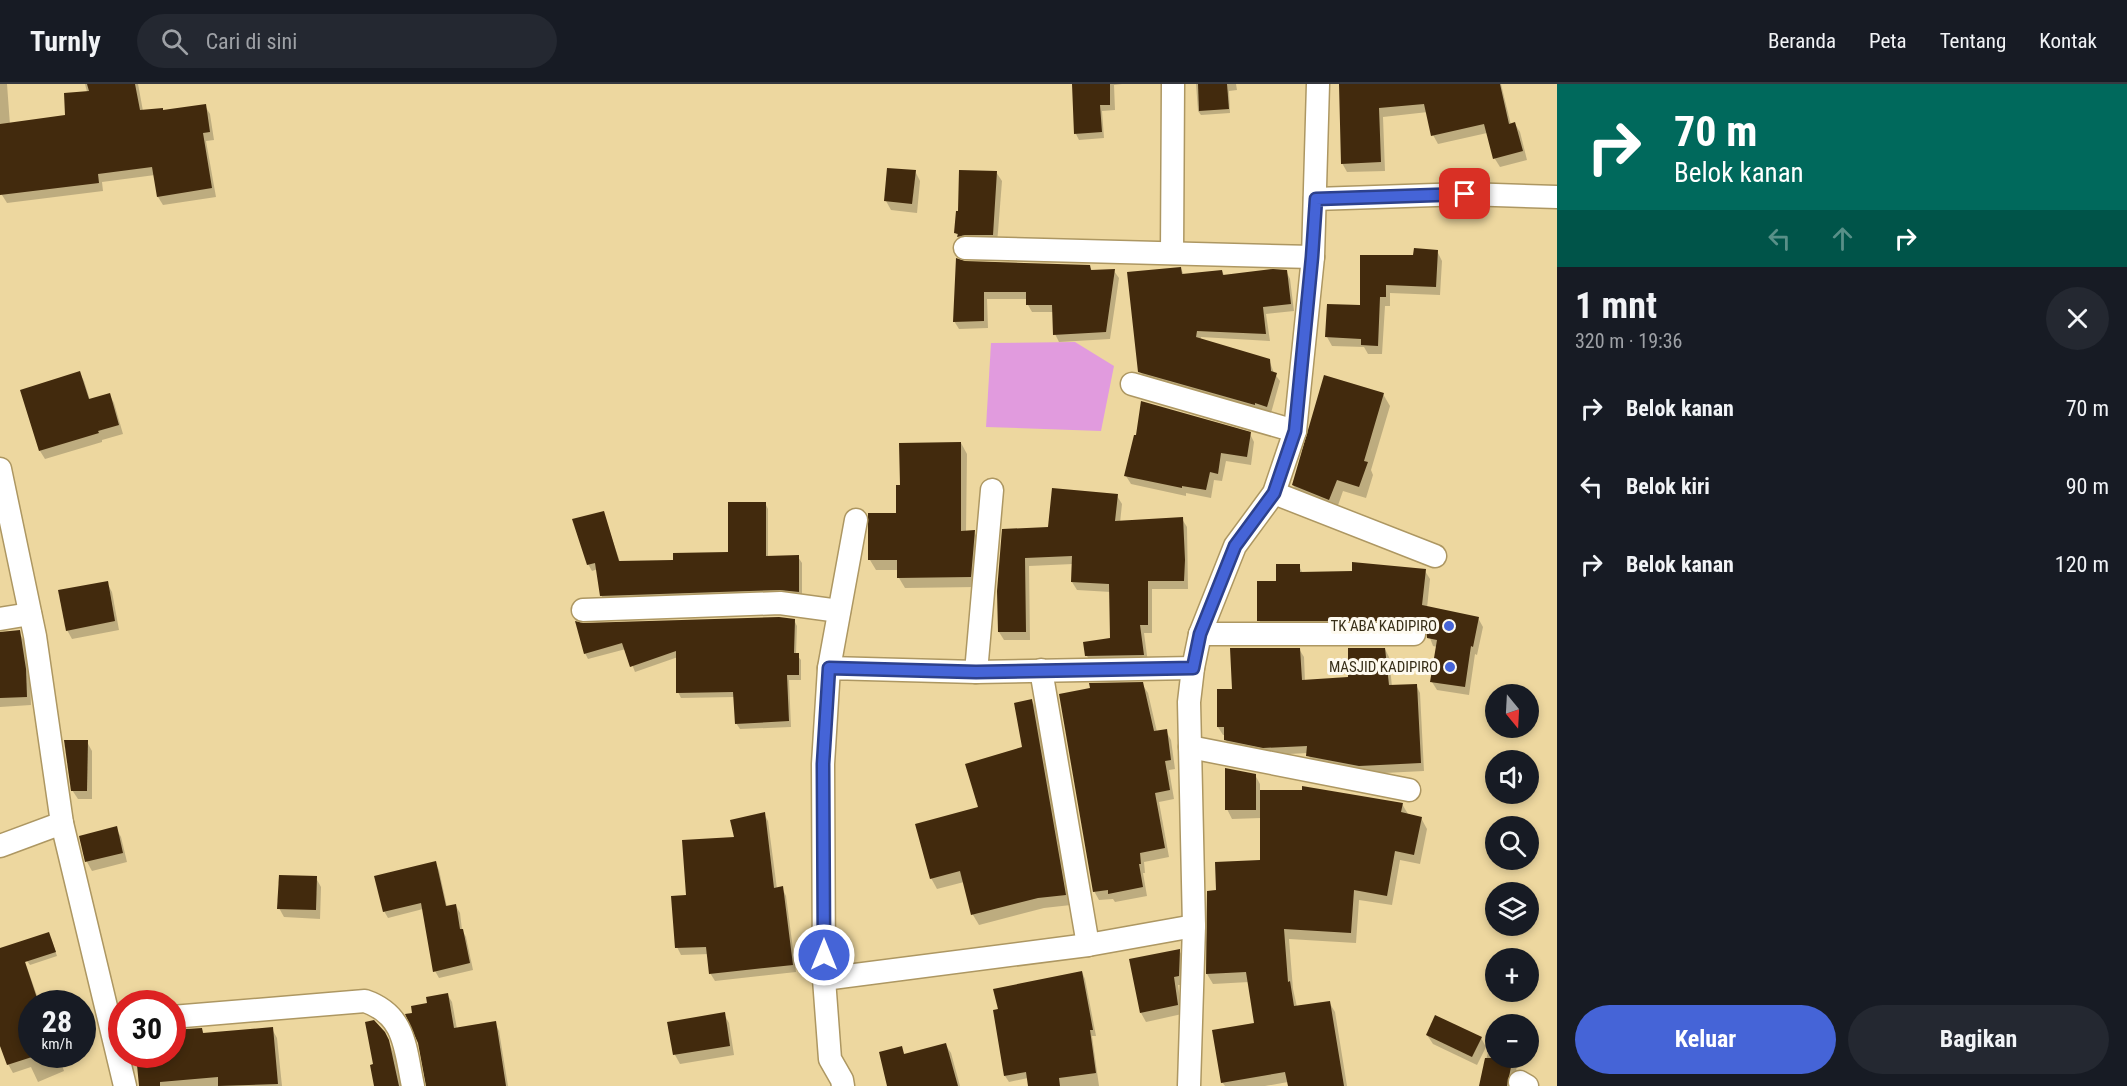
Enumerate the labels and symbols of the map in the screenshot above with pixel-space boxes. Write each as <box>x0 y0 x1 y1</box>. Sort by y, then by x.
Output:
pin <box>1439 168 1490 219</box>
place label: TK ABA KADIPIRO <box>1330 617 1437 635</box>
marker: TK ABA KADIPIRO <box>1442 619 1456 633</box>
place label: MASJID KADIPIRO <box>1329 658 1438 676</box>
marker: MASJID KADIPIRO <box>1443 660 1457 674</box>
north arrow <box>1485 684 1539 738</box>
position arrow <box>792 923 856 987</box>
speed limit sign: 30 <box>108 990 186 1068</box>

